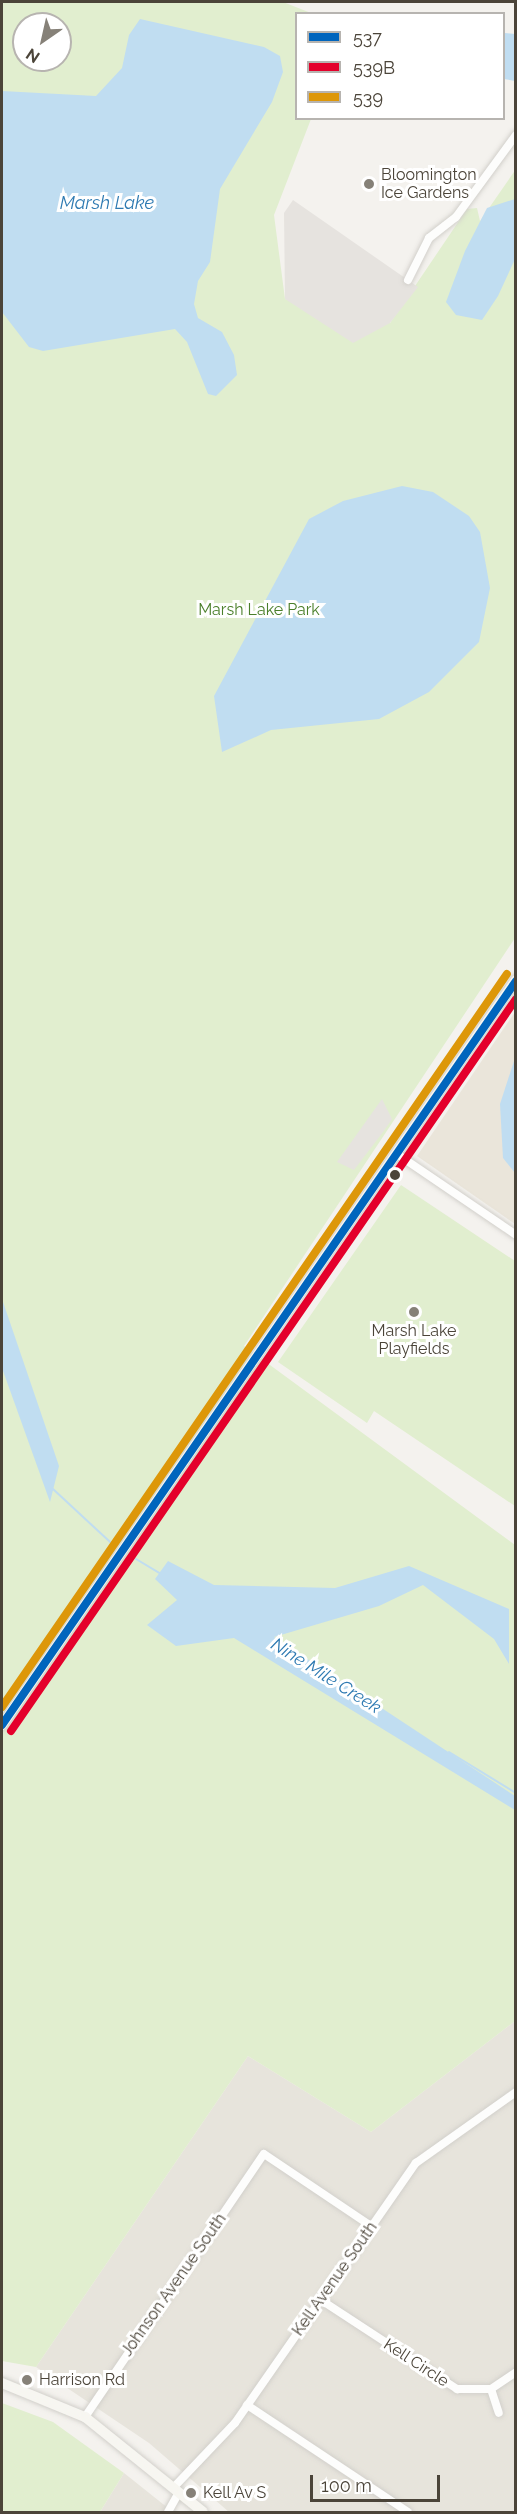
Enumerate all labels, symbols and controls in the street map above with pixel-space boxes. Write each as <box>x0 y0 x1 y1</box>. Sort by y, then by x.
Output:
north arrow <box>12 12 72 72</box>
legend <box>295 12 505 120</box>
text: 537 <box>353 27 382 48</box>
text: N <box>22 44 43 67</box>
text: 539B <box>353 57 395 78</box>
text: 539 <box>353 87 383 108</box>
place label: Bloomington Ice Gardens <box>381 165 477 203</box>
marker: Bloomington Ice Gardens <box>362 177 376 191</box>
water label: Marsh Lake <box>60 192 154 214</box>
park label: Marsh Lake Park <box>198 600 320 620</box>
unlabelled marker <box>389 1169 401 1181</box>
marker: Marsh Lake Playfields <box>407 1305 421 1319</box>
place label: Marsh Lake Playfields <box>372 1321 456 1359</box>
water label: Nine Mile Creek <box>267 1634 385 1718</box>
street label: Johnson Avenue South <box>117 2210 231 2360</box>
street label: Kell Avenue South <box>288 2218 382 2340</box>
street label: Kell Circle <box>380 2335 452 2391</box>
place label: Harrison Rd <box>39 2370 125 2390</box>
marker: Harrison Rd <box>20 2373 34 2387</box>
scale bar <box>313 2463 444 2501</box>
text: 100 m <box>321 2475 372 2496</box>
place label: Kell Av S <box>203 2483 268 2503</box>
marker: Kell Av S <box>184 2486 198 2500</box>

